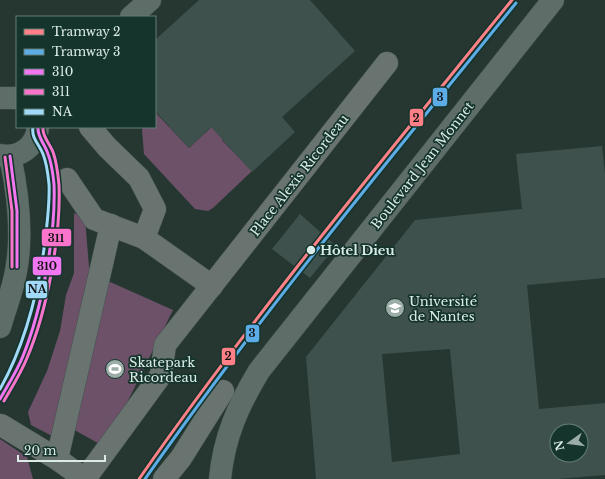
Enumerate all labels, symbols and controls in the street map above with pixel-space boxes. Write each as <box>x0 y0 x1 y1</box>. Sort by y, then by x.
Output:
legend <box>16 16 156 128</box>
text: Tramway 2 <box>52 24 120 39</box>
text: Tramway 3 <box>52 44 120 59</box>
text: 310 <box>52 64 73 79</box>
text: 311 <box>52 84 70 99</box>
line badge: 3 <box>432 87 448 107</box>
text: 3 <box>436 90 444 104</box>
street label: Boulevard Jean Monnet <box>367 98 477 232</box>
text: NA <box>52 104 73 119</box>
line badge: 2 <box>409 108 424 127</box>
street label: Place Alexis Ricordeau <box>247 111 352 240</box>
text: 2 <box>412 111 420 125</box>
line badge: 311 <box>41 228 72 247</box>
text: 311 <box>48 231 64 245</box>
place label: Hôtel Dieu <box>320 242 395 259</box>
marker: Hôtel Dieu <box>305 244 317 256</box>
line badge: 310 <box>32 256 62 276</box>
text: 310 <box>37 259 57 273</box>
line badge: NA <box>25 280 48 299</box>
text: NA <box>27 282 48 296</box>
place label: Université de Nantes <box>409 293 477 325</box>
school or university icon: Université de Nantes <box>384 297 406 319</box>
line badge: 3 <box>245 324 260 343</box>
text: 3 <box>248 326 256 340</box>
line badge: 2 <box>221 347 236 366</box>
text: 2 <box>224 349 232 363</box>
place label: Skatepark Ricordeau <box>129 354 198 386</box>
sports icon: Skatepark Ricordeau <box>104 358 126 380</box>
north arrow <box>549 423 589 463</box>
scale bar <box>18 437 105 463</box>
text: N <box>551 438 567 452</box>
text: 20 m <box>24 443 56 458</box>

